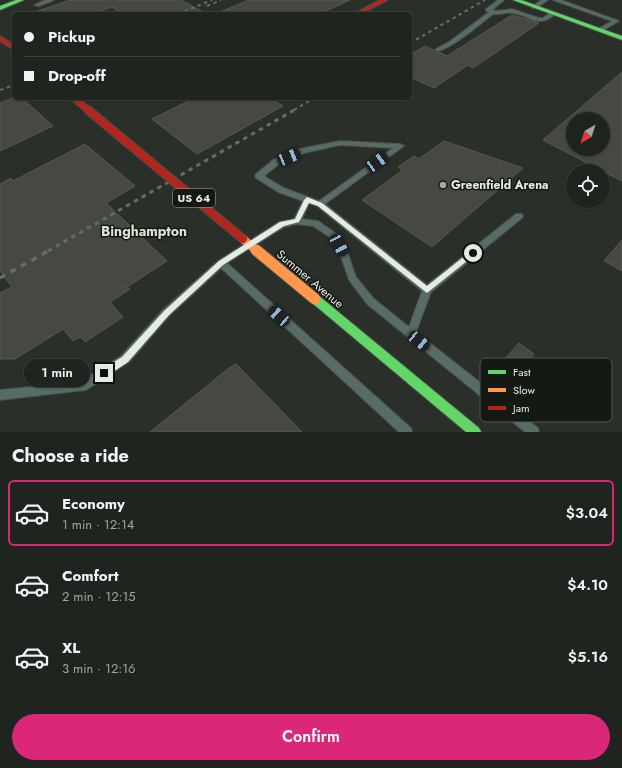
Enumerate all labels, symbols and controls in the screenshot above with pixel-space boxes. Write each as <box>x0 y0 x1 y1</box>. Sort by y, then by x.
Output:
text: Pickup <box>48 26 95 48</box>
text: Drop-off <box>48 65 106 87</box>
north arrow <box>566 112 610 156</box>
map controls <box>566 112 610 208</box>
car <box>276 147 302 167</box>
car <box>364 150 390 174</box>
button: locate <box>566 164 610 208</box>
place label: Greenfield Arena <box>451 176 549 194</box>
marker: Greenfield Arena <box>438 180 448 190</box>
road number: US 64 <box>173 189 215 207</box>
district label: Binghampton <box>101 221 187 241</box>
car <box>328 232 350 258</box>
route start <box>464 244 482 262</box>
street label: Summer Avenue <box>272 245 348 313</box>
car <box>266 304 292 328</box>
car <box>406 329 432 353</box>
legend <box>480 358 612 422</box>
callout: 1 min <box>24 359 90 387</box>
text: 1 min <box>41 363 73 382</box>
route end <box>95 364 113 382</box>
text: Fast <box>513 364 531 380</box>
text: Slow <box>513 382 535 398</box>
text: Jam <box>511 400 530 416</box>
text: Choose a ride <box>12 443 129 469</box>
text: Economy <box>62 493 125 515</box>
icon: car <box>14 495 50 531</box>
text: $3.04 <box>566 502 608 524</box>
text: 1 min · 12:14 <box>62 515 134 534</box>
text: Comfort <box>62 565 119 587</box>
icon: car <box>14 567 50 603</box>
text: $4.10 <box>567 574 608 596</box>
text: 2 min · 12:15 <box>62 587 136 606</box>
text: XL <box>62 637 80 659</box>
icon: car <box>14 639 50 675</box>
text: $5.16 <box>568 646 608 668</box>
text: 3 min · 12:16 <box>62 659 136 678</box>
button: Confirm <box>12 714 610 760</box>

